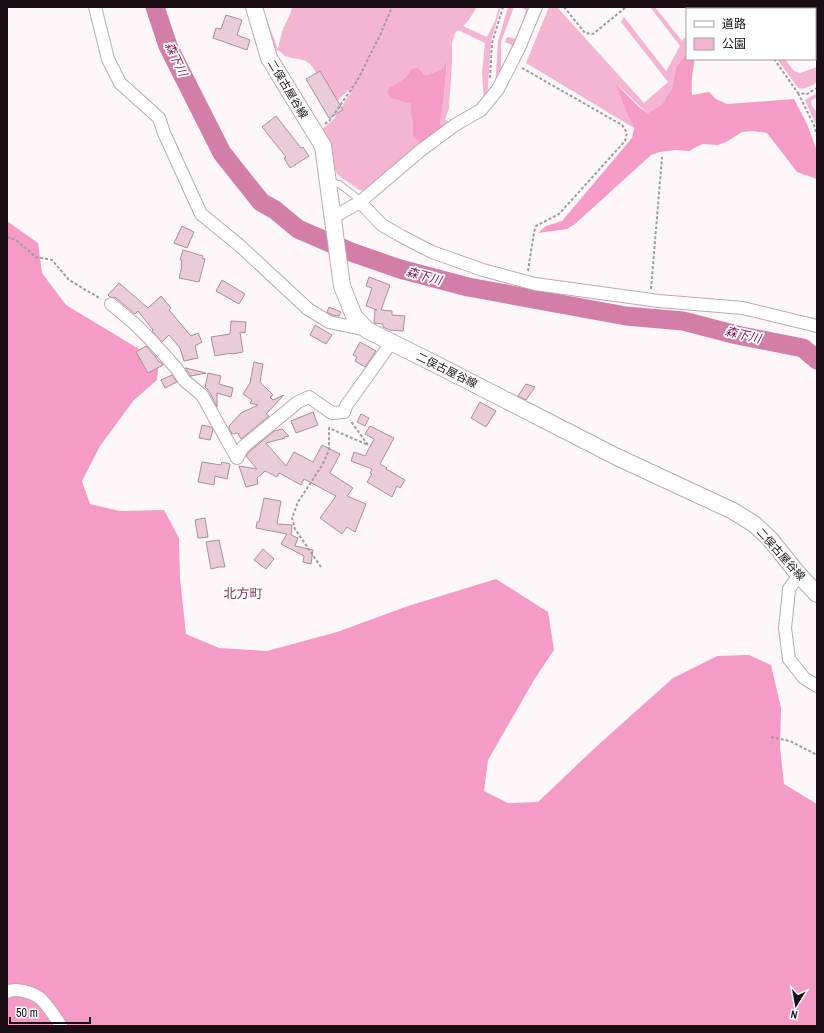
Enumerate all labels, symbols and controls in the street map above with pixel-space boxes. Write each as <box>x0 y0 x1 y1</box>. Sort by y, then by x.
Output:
legend <box>686 8 816 60</box>
text: 道路 <box>722 16 746 32</box>
text: 公園 <box>722 36 746 52</box>
water label: 森下川 <box>161 39 192 81</box>
street label: 二俣古屋谷線 <box>265 57 311 121</box>
water label: 森下川 <box>405 264 445 289</box>
water label: 森下川 <box>724 323 764 347</box>
street label: 二俣古屋谷線 <box>414 349 480 391</box>
street label: 二俣古屋谷線 <box>754 525 808 583</box>
district label: 北方町 <box>223 585 263 602</box>
north arrow <box>776 985 816 1025</box>
scale bar <box>10 999 90 1025</box>
text: 50 m <box>16 1005 38 1021</box>
text: N <box>790 1007 799 1022</box>

